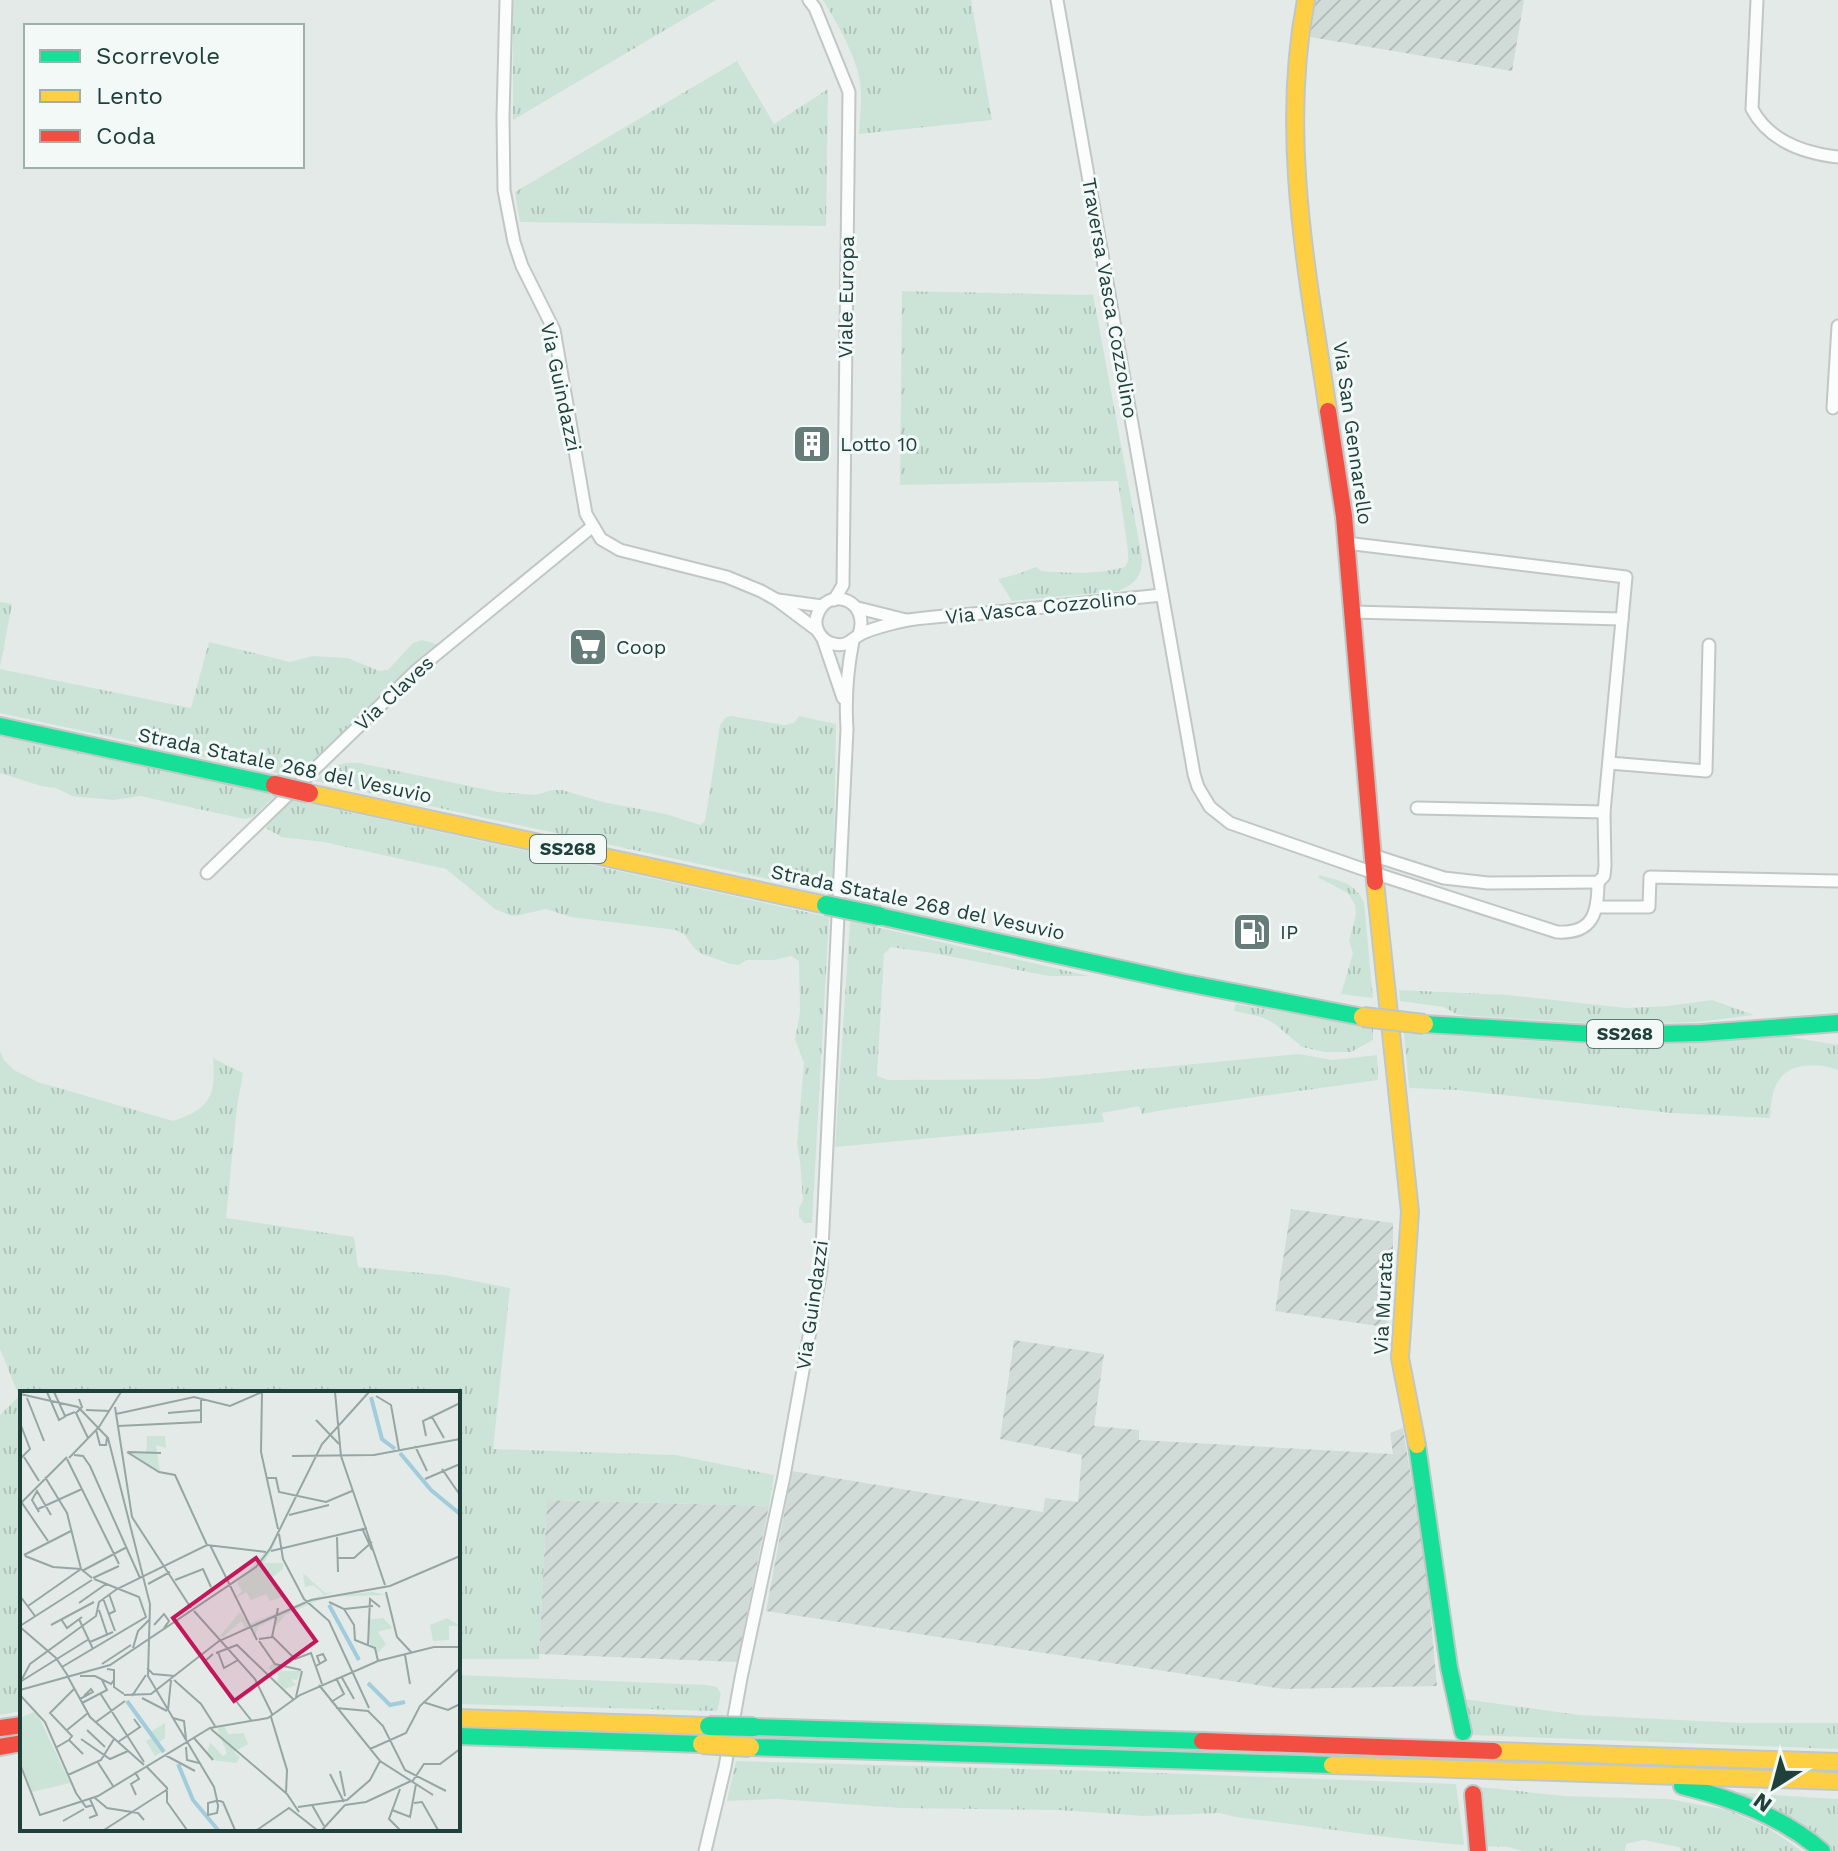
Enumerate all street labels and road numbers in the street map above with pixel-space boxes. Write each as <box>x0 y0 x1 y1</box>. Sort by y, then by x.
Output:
street label: Traversa Vasca Cozzolino <box>1077 176 1143 420</box>
street label: Viale Europa <box>833 236 859 358</box>
street label: Via Guindazzi <box>536 320 586 454</box>
street label: Via San Gennarello <box>1328 340 1378 526</box>
street label: Via Vasca Cozzolino <box>944 585 1138 629</box>
street label: Via Claves <box>350 650 438 736</box>
street label: Strada Statale 268 del Vesuvio <box>136 722 434 808</box>
road number: SS268 <box>530 835 606 863</box>
street label: Strada Statale 268 del Vesuvio <box>769 859 1067 945</box>
road number: SS268 <box>1587 1020 1663 1048</box>
street label: Via Guindazzi <box>791 1238 833 1372</box>
street label: Via Murata <box>1368 1251 1398 1355</box>

